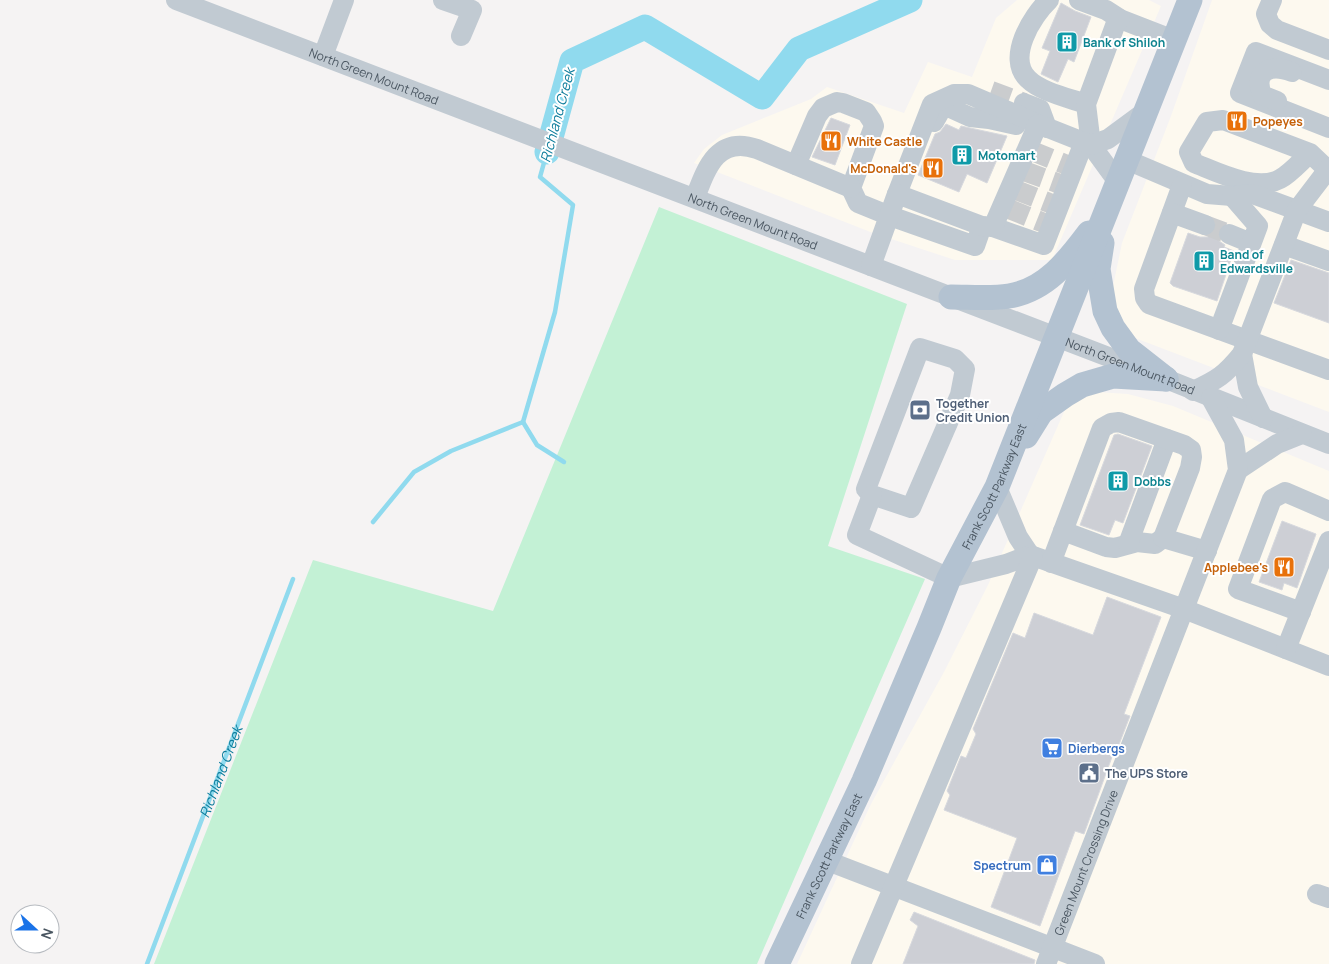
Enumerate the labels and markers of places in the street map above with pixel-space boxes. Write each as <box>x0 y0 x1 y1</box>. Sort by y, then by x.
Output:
building icon: Bank of Shiloh <box>1055 30 1079 54</box>
place label: Bank of Shiloh <box>1083 34 1165 51</box>
restaurant icon: Popeyes <box>1225 109 1249 133</box>
place label: Popeyes <box>1253 113 1303 130</box>
restaurant icon: White Castle <box>819 129 843 153</box>
place label: White Castle <box>847 133 922 150</box>
building icon: Motomart <box>950 143 974 167</box>
place label: Motomart <box>978 147 1036 164</box>
restaurant icon: McDonald's <box>921 156 945 180</box>
place label: McDonald's <box>850 160 917 177</box>
place label: Band of Edwardsville <box>1220 246 1293 277</box>
building icon: Band of Edwardsville <box>1192 249 1216 273</box>
place label: Together Credit Union <box>936 395 1010 426</box>
bank icon: Together Credit Union <box>908 398 932 422</box>
building icon: Dobbs <box>1106 469 1130 493</box>
place label: Dobbs <box>1134 473 1171 490</box>
restaurant icon: Applebee's <box>1272 555 1296 579</box>
place label: Applebee's <box>1204 559 1268 576</box>
supermarket icon: Dierbergs <box>1040 736 1064 760</box>
place label: Dierbergs <box>1068 740 1125 757</box>
public building icon: The UPS Store <box>1077 761 1101 785</box>
place label: The UPS Store <box>1105 765 1188 782</box>
shop icon: Spectrum <box>1035 853 1059 877</box>
place label: Spectrum <box>973 857 1031 874</box>

